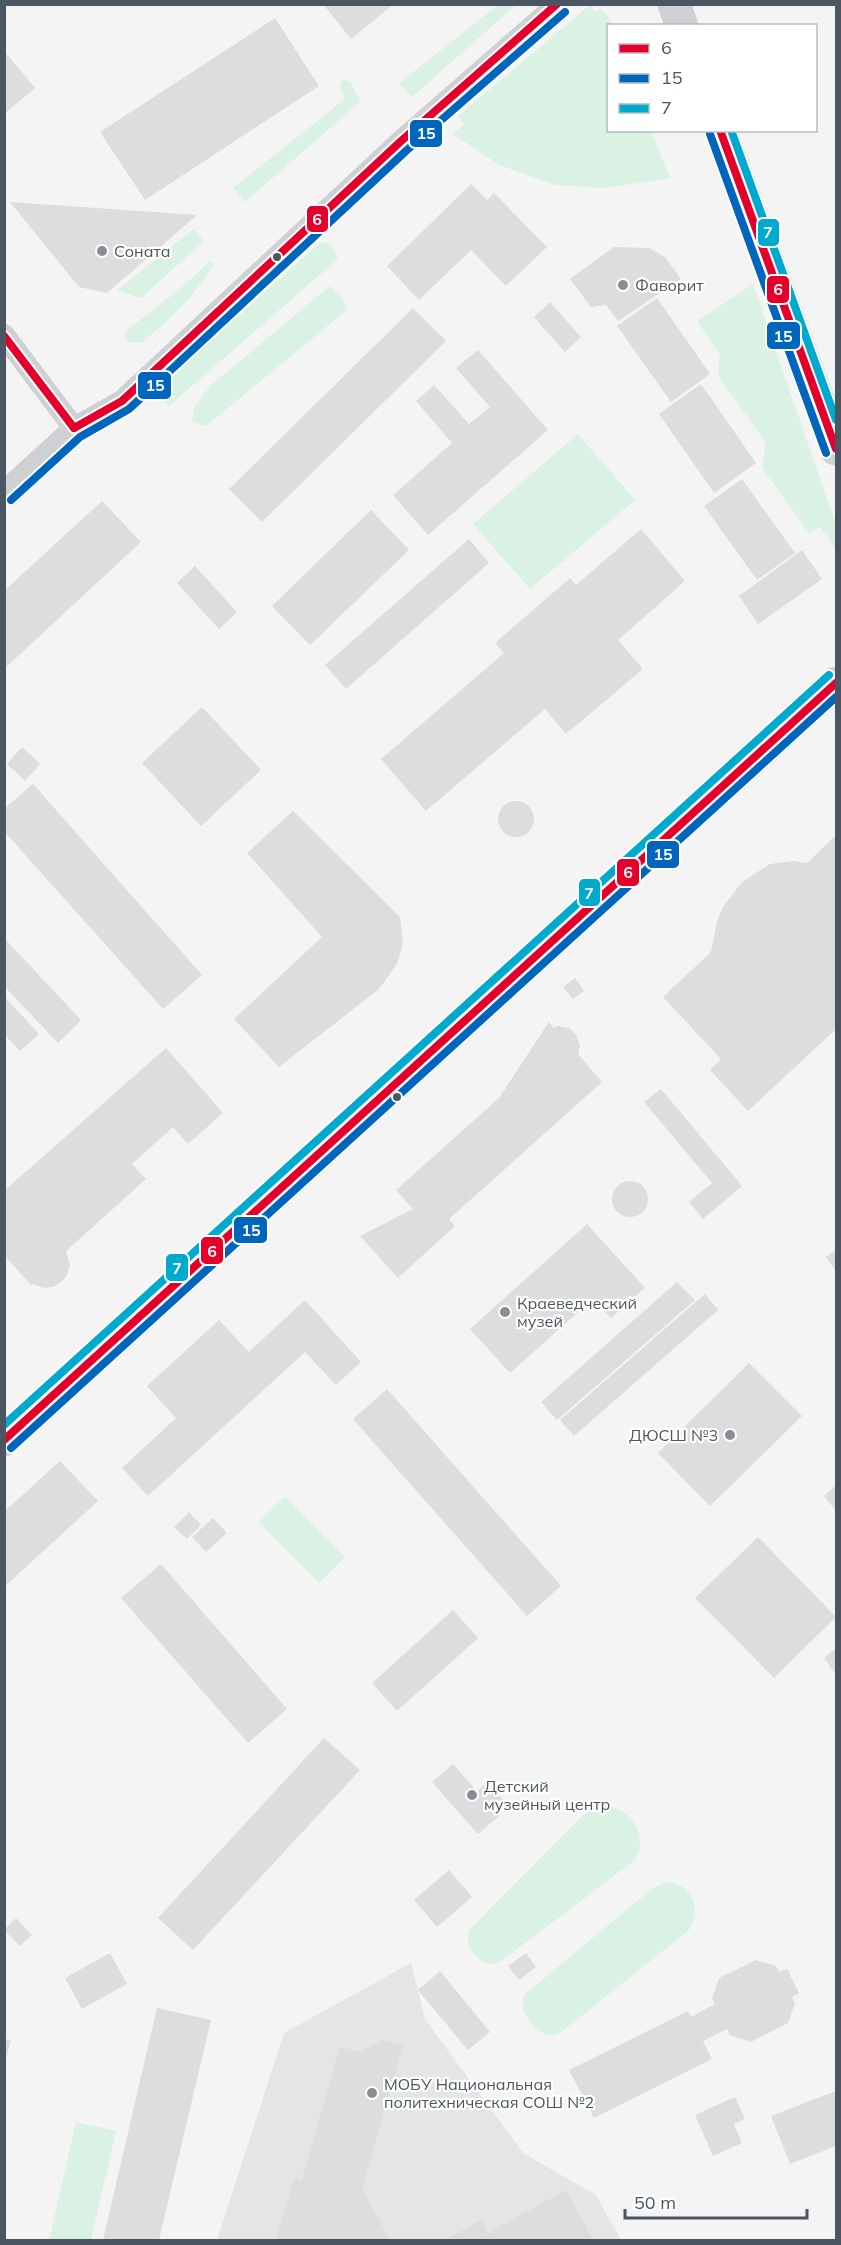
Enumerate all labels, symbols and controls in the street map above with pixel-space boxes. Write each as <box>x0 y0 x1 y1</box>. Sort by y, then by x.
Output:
legend <box>607 24 817 132</box>
text: 6 <box>661 36 672 59</box>
text: 15 <box>661 66 683 89</box>
text: 7 <box>661 96 672 119</box>
line badge: 15 <box>409 119 443 148</box>
text: 15 <box>416 123 436 143</box>
line badge: 6 <box>306 205 329 233</box>
text: 6 <box>312 209 322 229</box>
line badge: 7 <box>757 218 780 247</box>
text: 7 <box>763 222 773 242</box>
place label: Соната <box>114 241 170 261</box>
marker: Соната <box>95 244 109 258</box>
unlabelled marker <box>271 251 283 263</box>
place label: Фаворит <box>635 275 704 295</box>
line badge: 6 <box>766 275 790 304</box>
marker: Фаворит <box>616 278 630 292</box>
text: 6 <box>773 279 783 299</box>
line badge: 15 <box>766 321 801 350</box>
text: 15 <box>773 326 793 346</box>
line badge: 15 <box>137 371 172 400</box>
text: 15 <box>145 375 165 395</box>
line badge: 15 <box>646 840 680 869</box>
text: 15 <box>653 844 673 864</box>
line badge: 6 <box>616 858 640 887</box>
text: 6 <box>623 862 633 882</box>
line badge: 7 <box>578 878 601 907</box>
text: 7 <box>584 883 594 903</box>
unlabelled marker <box>391 1091 403 1103</box>
line badge: 15 <box>233 1216 268 1244</box>
text: 15 <box>241 1220 261 1240</box>
line badge: 6 <box>200 1236 224 1265</box>
text: 6 <box>207 1241 217 1261</box>
line badge: 7 <box>165 1253 189 1282</box>
text: 7 <box>172 1258 182 1278</box>
place label: Краеведческий музей <box>517 1293 637 1331</box>
marker: Краеведческий музей <box>498 1305 512 1319</box>
place label: ДЮСШ №3 <box>629 1425 718 1445</box>
marker: ДЮСШ №3 <box>723 1428 737 1442</box>
place label: Детский музейный центр <box>484 1776 610 1814</box>
marker: Детский музейный центр <box>465 1788 479 1802</box>
place label: МОБУ Национальная политехническая СОШ №2 <box>384 2074 594 2112</box>
marker: МОБУ Национальная политехническая СОШ №2 <box>365 2086 379 2100</box>
scale bar <box>625 2182 806 2220</box>
text: 50 m <box>634 2191 676 2214</box>

